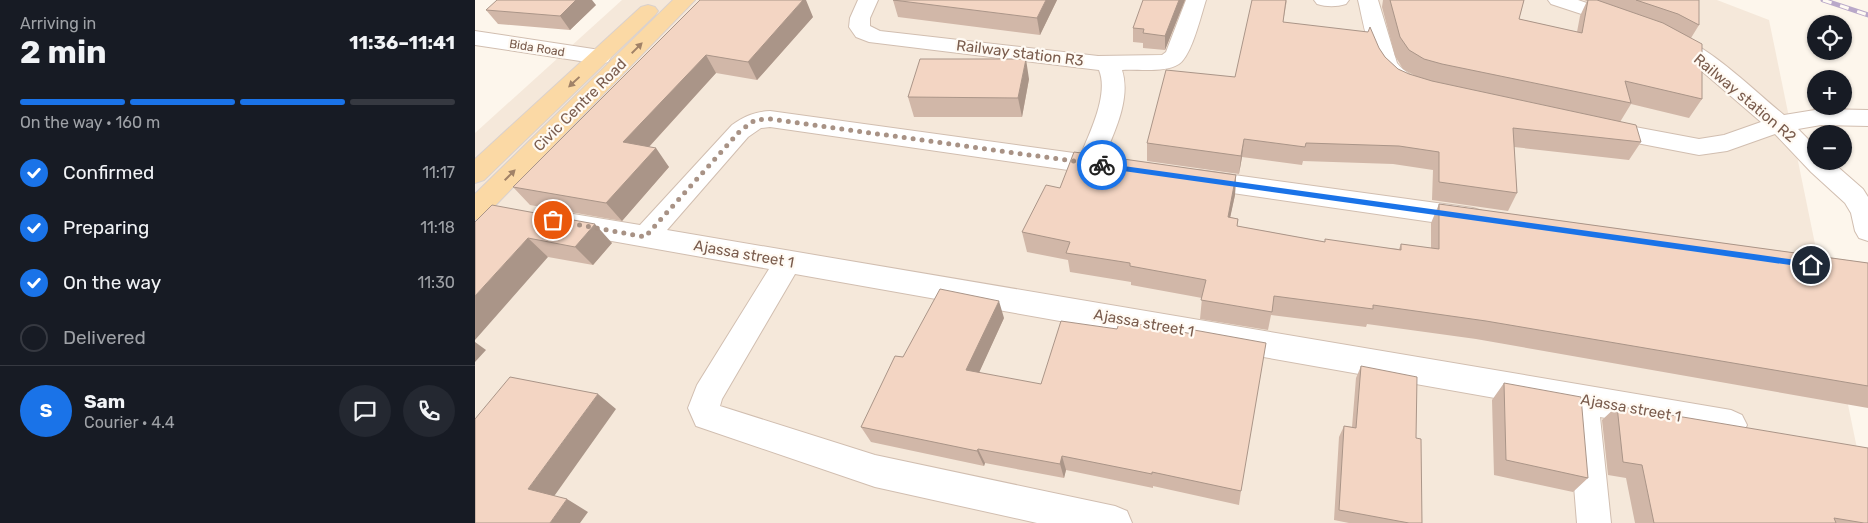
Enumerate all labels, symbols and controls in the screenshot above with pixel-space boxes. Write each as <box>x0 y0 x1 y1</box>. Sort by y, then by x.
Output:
text: Arriving in <box>20 14 96 33</box>
map controls <box>1807 15 1852 170</box>
button: locate <box>1807 15 1852 60</box>
text: 11:36–11:41 <box>349 31 455 54</box>
text: 2 min <box>20 33 107 71</box>
street label: Railway station R3 <box>955 36 1085 70</box>
street label: Bida Road <box>508 37 566 59</box>
one-way arrow <box>631 42 643 54</box>
street label: Railway station R2 <box>1690 50 1800 146</box>
street label: Civic Centre Road <box>530 55 630 155</box>
button: + <box>1807 70 1852 115</box>
one-way arrow <box>568 76 580 88</box>
text: On the way · 160 m <box>20 113 160 132</box>
button: − <box>1807 125 1852 170</box>
courier <box>1077 140 1127 190</box>
icon: bike <box>1088 151 1116 179</box>
icon: check <box>20 159 48 187</box>
text: Confirmed <box>63 161 154 184</box>
text: 11:17 <box>422 163 455 182</box>
one-way arrow <box>503 169 515 181</box>
pin <box>532 199 574 241</box>
icon: bag <box>539 206 567 234</box>
icon: check <box>20 214 48 242</box>
text: Preparing <box>63 216 149 239</box>
text: 11:18 <box>420 218 455 237</box>
street label: Ajassa street 1 <box>692 236 796 272</box>
pin <box>1790 244 1832 286</box>
icon: home <box>1797 251 1825 279</box>
icon: check <box>20 269 48 297</box>
text: On the way <box>63 271 161 294</box>
text: 11:30 <box>417 273 455 292</box>
street label: Ajassa street 1 <box>1092 305 1196 341</box>
text: Delivered <box>63 326 146 349</box>
button: chat <box>339 385 391 437</box>
button: phone <box>403 385 455 437</box>
text: Sam <box>84 390 125 413</box>
street label: Ajassa street 1 <box>1579 390 1683 426</box>
text: S <box>40 399 52 422</box>
text: Courier · 4.4 <box>84 413 175 432</box>

